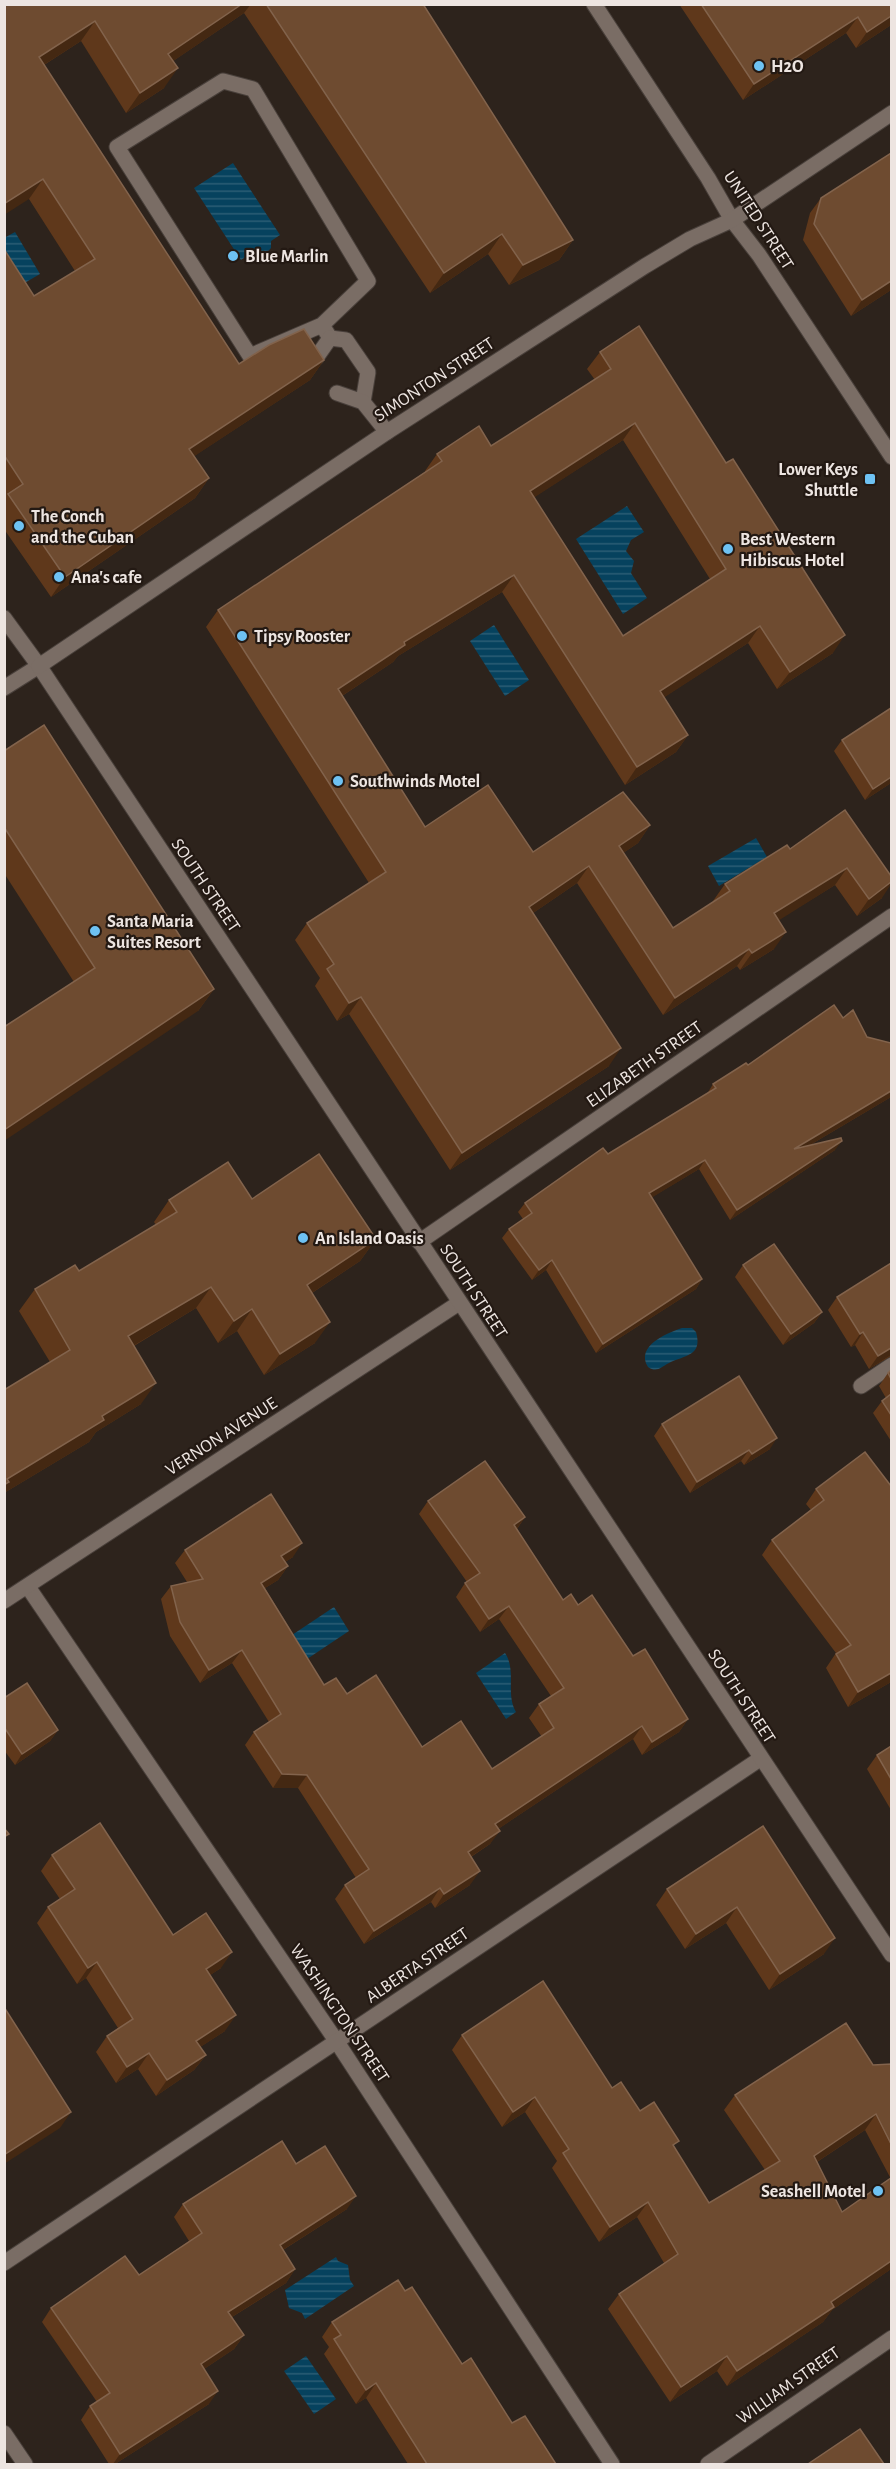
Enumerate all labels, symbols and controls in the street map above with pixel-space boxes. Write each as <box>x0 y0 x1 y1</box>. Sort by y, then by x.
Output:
place label: H2O <box>771 58 804 76</box>
marker: H2O <box>752 59 766 73</box>
street label: UNITED STREET <box>720 168 797 273</box>
place label: Blue Marlin <box>245 248 329 266</box>
marker: Blue Marlin <box>226 249 240 263</box>
street label: SIMONTON STREET <box>371 334 498 425</box>
place label: Lower Keys Shuttle <box>778 461 858 500</box>
marker: Lower Keys Shuttle <box>863 472 877 486</box>
place label: The Conch and the Cuban <box>31 508 134 547</box>
marker: The Conch and the Cuban <box>12 519 26 533</box>
place label: Best Western Hibiscus Hotel <box>740 531 844 570</box>
marker: Best Western Hibiscus Hotel <box>721 542 735 556</box>
place label: Ana's cafe <box>71 569 142 587</box>
marker: Ana's cafe <box>52 570 66 584</box>
place label: Tipsy Rooster <box>254 628 351 646</box>
marker: Tipsy Rooster <box>235 629 249 643</box>
place label: Southwinds Motel <box>350 773 480 791</box>
marker: Southwinds Motel <box>331 774 345 788</box>
street label: SOUTH STREET <box>167 836 243 936</box>
place label: Santa Maria Suites Resort <box>107 913 201 952</box>
marker: Santa Maria Suites Resort <box>88 924 102 938</box>
street label: ELIZABETH STREET <box>583 1018 706 1111</box>
place label: An Island Oasis <box>315 1230 424 1248</box>
marker: An Island Oasis <box>296 1231 310 1245</box>
street label: SOUTH STREET <box>436 1241 510 1342</box>
street label: VERNON AVENUE <box>163 1394 281 1479</box>
street label: SOUTH STREET <box>704 1646 778 1747</box>
street label: ALBERTA STREET <box>363 1925 472 2007</box>
street label: WASHINGTON STREET <box>286 1941 392 2086</box>
place label: Seashell Motel <box>761 2183 866 2201</box>
marker: Seashell Motel <box>871 2184 885 2198</box>
street label: WILLIAM STREET <box>734 2344 844 2428</box>

